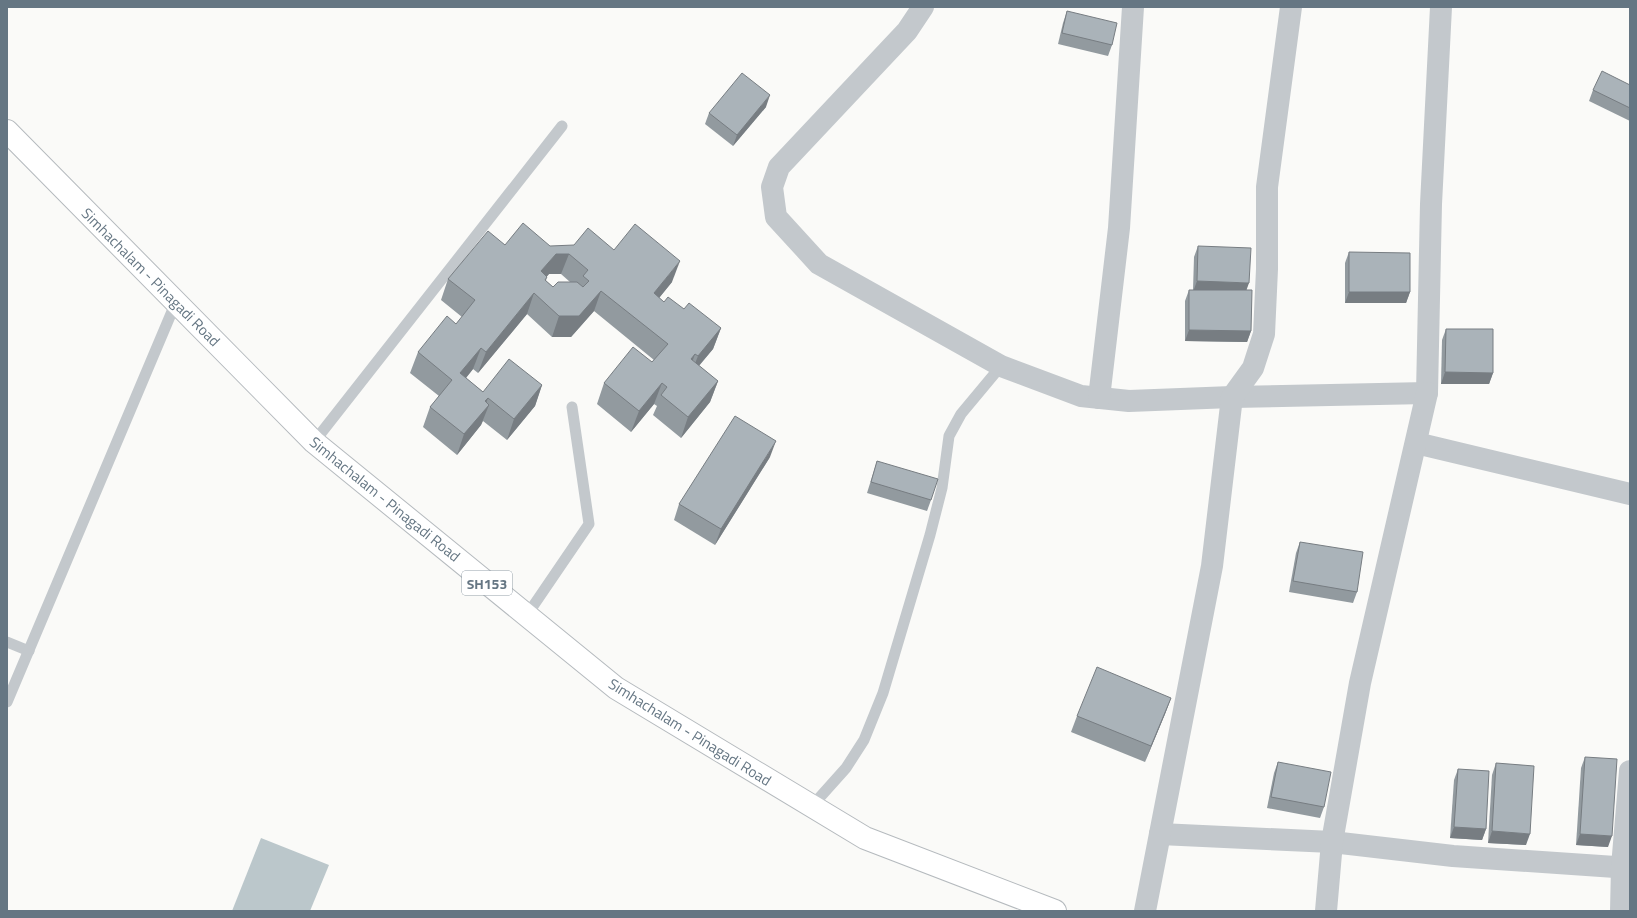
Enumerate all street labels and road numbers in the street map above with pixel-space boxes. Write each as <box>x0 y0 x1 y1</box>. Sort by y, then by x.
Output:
street label: Simhachalam - Pinagadi Road <box>76 202 226 352</box>
street label: Simhachalam - Pinagadi Road <box>305 431 465 567</box>
road number: SH153 <box>462 571 512 595</box>
street label: Simhachalam - Pinagadi Road <box>604 672 776 792</box>

